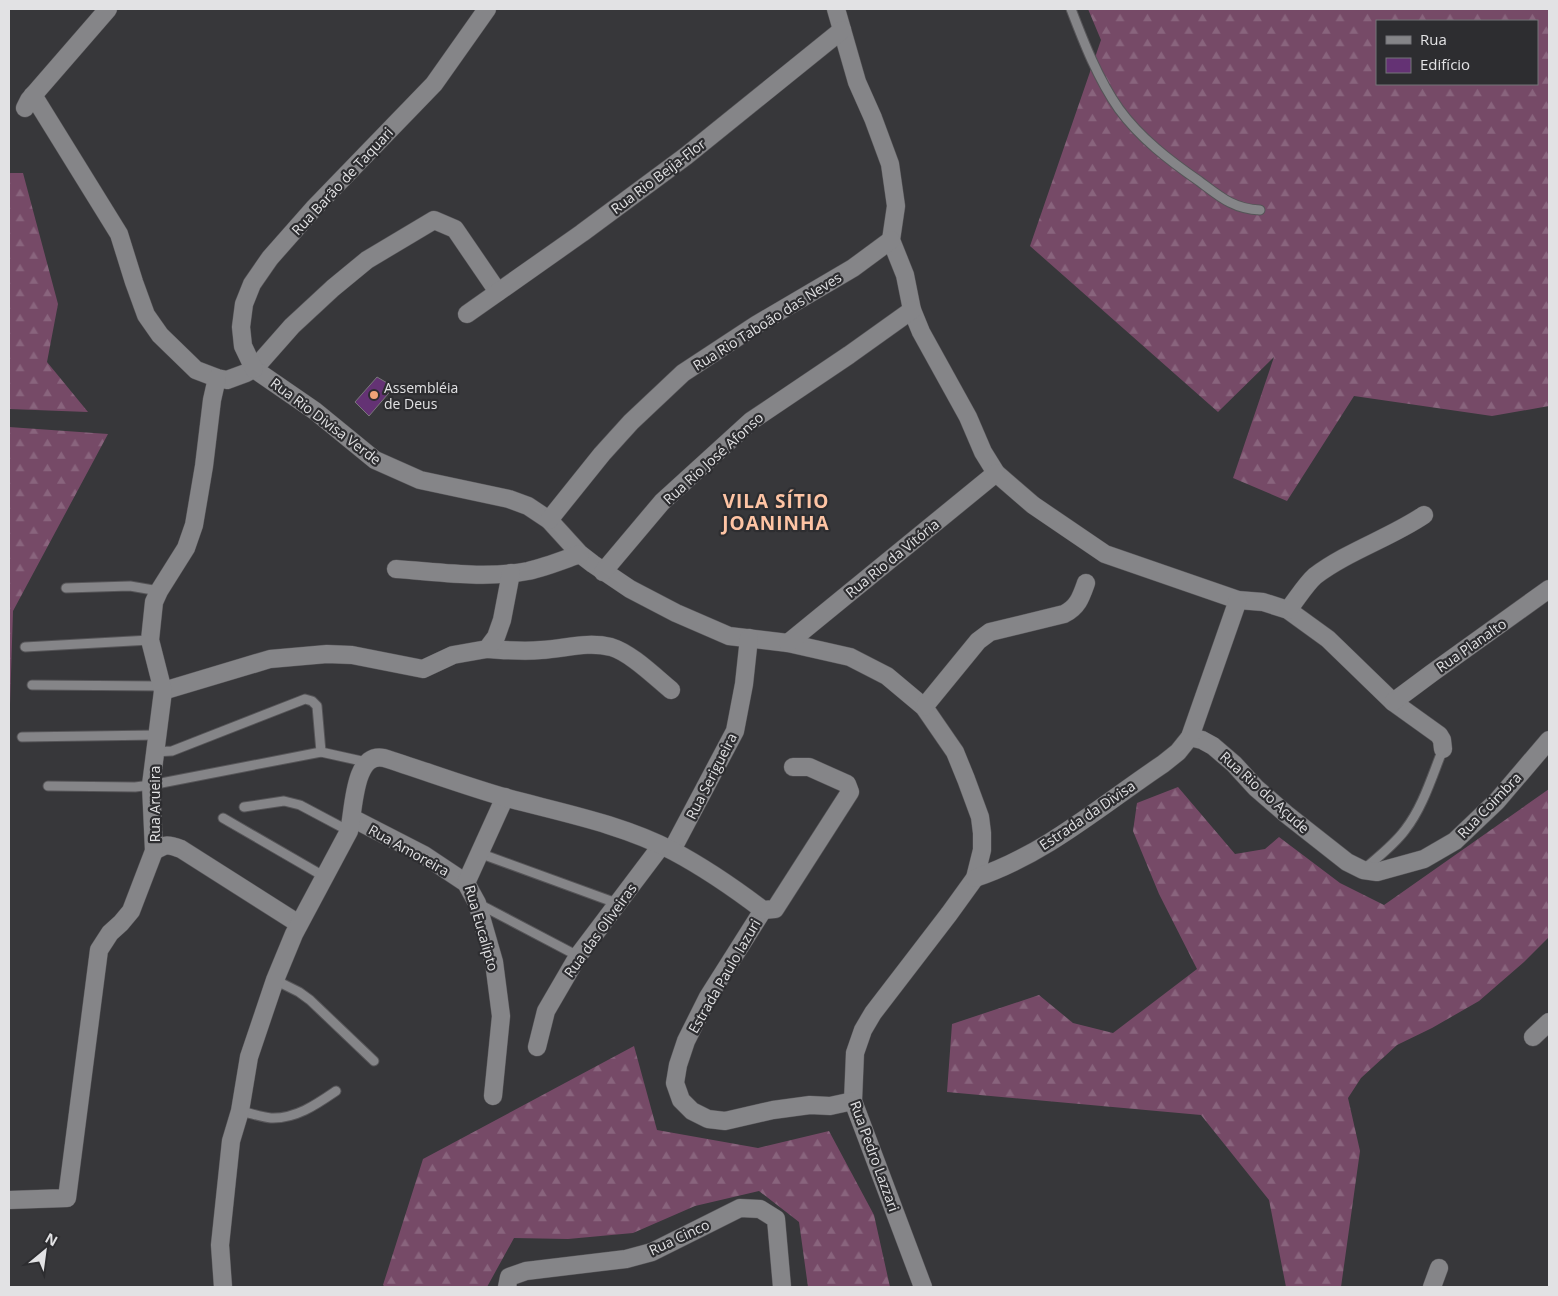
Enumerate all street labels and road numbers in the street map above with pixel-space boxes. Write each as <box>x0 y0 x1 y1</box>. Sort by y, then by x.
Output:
street label: Rua Barão de Taquari <box>287 123 397 239</box>
street label: Rua Rio Beija-Flor <box>607 134 709 218</box>
street label: Rua Rio Taboão das Neves <box>689 267 845 375</box>
street label: Rua Rio Divisa Verde <box>267 373 385 469</box>
street label: Rua Rio José Afonso <box>659 408 767 508</box>
street label: Rua Rio da Vitória <box>841 514 943 602</box>
street label: Rua Planalto <box>1432 614 1510 676</box>
street label: Rua Serigueira <box>681 730 741 822</box>
street label: Rua Rio do Açude <box>1216 747 1314 837</box>
street label: Rua Arueira <box>145 766 164 842</box>
street label: Rua Coimbra <box>1453 768 1525 842</box>
street label: Estrada da Divisa <box>1035 776 1139 854</box>
street label: Rua Amoreira <box>365 820 453 880</box>
street label: Rua das Oliveiras <box>559 879 641 981</box>
street label: Rua Eucalipto <box>461 883 503 973</box>
street label: Estrada Paulo lazuri <box>684 915 764 1037</box>
street label: Rua Pedro Lazzari <box>846 1098 904 1214</box>
street label: Rua Cinco <box>646 1215 712 1259</box>

